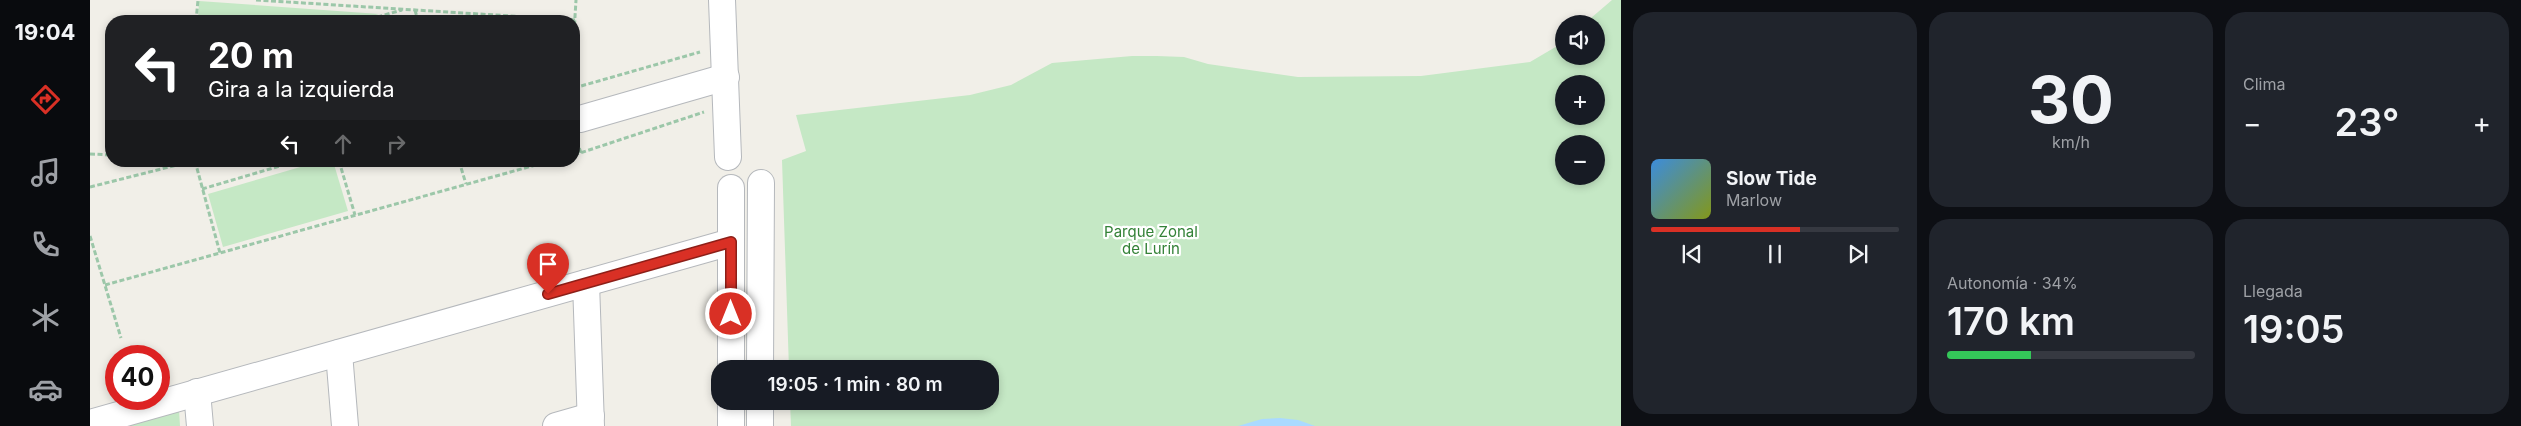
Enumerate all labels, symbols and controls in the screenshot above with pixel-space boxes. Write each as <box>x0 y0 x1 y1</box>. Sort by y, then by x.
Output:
map controls <box>1555 15 1605 185</box>
button: sound <box>1555 15 1605 65</box>
text: 19:04 <box>15 19 75 45</box>
text: 20 m <box>208 34 294 76</box>
icon: left <box>125 35 190 100</box>
text: 30 <box>2028 60 2114 139</box>
text: Clima <box>2243 74 2285 94</box>
button: + <box>1555 75 1605 125</box>
text: Gira a la izquierda <box>208 76 395 102</box>
icon: directions <box>28 82 63 117</box>
text: 23° <box>2335 99 2399 145</box>
text: − <box>2243 106 2262 140</box>
text: + <box>2472 106 2491 140</box>
icon: left <box>276 130 304 158</box>
icon: ahead <box>329 130 357 158</box>
icon: right <box>382 130 410 158</box>
text: km/h <box>2052 132 2090 152</box>
button: − <box>1555 135 1605 185</box>
icon: music <box>28 155 63 190</box>
text: Slow Tide <box>1726 167 1817 190</box>
text: Marlow <box>1726 190 1782 210</box>
park label: Parque Zonal de Lurín <box>1104 222 1198 258</box>
icon: phone <box>28 227 63 262</box>
icon: previous <box>1678 240 1706 268</box>
icon: pause <box>1761 240 1789 268</box>
icon: next <box>1844 240 1872 268</box>
pin <box>527 243 569 294</box>
icon: arrive <box>534 250 562 278</box>
text: Autonomía · 34% <box>1947 273 2078 293</box>
text: Llegada <box>2243 281 2303 301</box>
position arrow <box>704 287 756 339</box>
text: 170 km <box>1947 298 2075 344</box>
icon: climate <box>28 300 63 335</box>
text: 19:05 <box>2243 306 2344 352</box>
speed limit sign: 40 <box>105 345 170 410</box>
icon: car <box>28 372 63 407</box>
text: 19:05 · 1 min · 80 m <box>767 373 943 396</box>

